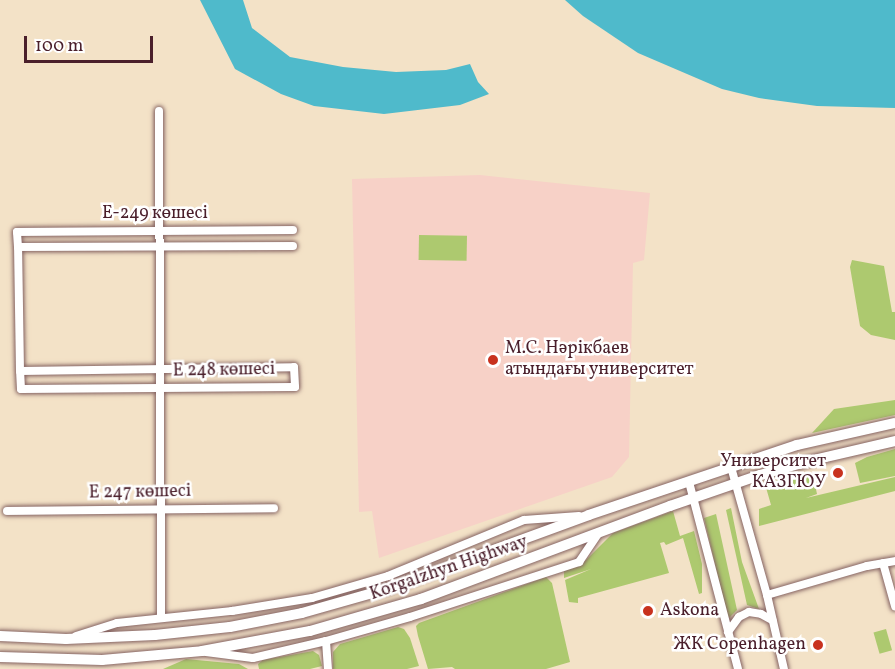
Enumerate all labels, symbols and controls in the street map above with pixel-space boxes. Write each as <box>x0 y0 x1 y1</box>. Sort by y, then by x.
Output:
scale bar <box>27 24 156 62</box>
text: 100 m <box>35 34 84 59</box>
street label: Е-249 көшесі <box>102 203 208 225</box>
place label: М.С. Нәрікбаев атындағы университет <box>505 339 694 382</box>
marker: М.С. Нәрікбаев атындағы университет <box>486 353 500 367</box>
street label: Е 248 көшесі <box>173 359 275 383</box>
place label: Университет КАЗГЮУ <box>720 452 826 494</box>
marker: Университет КАЗГЮУ <box>831 466 845 480</box>
street label: Е 247 көшесі <box>89 481 191 505</box>
street label: Korgalzhyn Highway <box>367 532 531 606</box>
place label: Askona <box>660 600 719 622</box>
marker: Askona <box>641 604 655 618</box>
place label: ЖК Copenhagen <box>674 634 806 656</box>
marker: ЖК Copenhagen <box>811 638 825 652</box>

